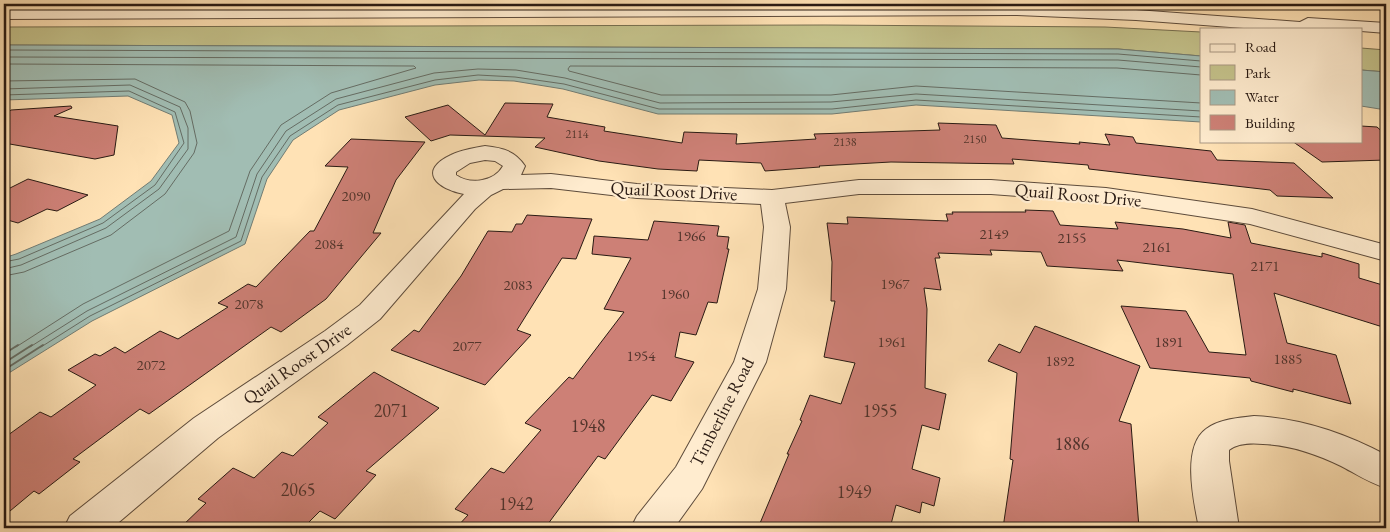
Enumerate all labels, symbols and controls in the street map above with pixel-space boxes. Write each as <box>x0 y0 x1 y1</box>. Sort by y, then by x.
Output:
legend <box>1200 28 1362 142</box>
text: Road <box>1245 37 1277 56</box>
text: Park <box>1245 63 1272 82</box>
text: Water <box>1245 87 1279 106</box>
text: Building <box>1245 113 1295 132</box>
house number: 2114 <box>565 126 589 142</box>
house number: 2150 <box>963 131 987 147</box>
house number: 2138 <box>833 134 857 150</box>
street label: Quail Roost Drive <box>610 176 738 205</box>
street label: Quail Roost Drive <box>1014 178 1142 211</box>
house number: 2090 <box>342 186 370 205</box>
house number: 2149 <box>980 224 1008 243</box>
house number: 1966 <box>677 226 705 245</box>
house number: 2155 <box>1058 228 1086 247</box>
house number: 2084 <box>315 234 344 253</box>
house number: 2161 <box>1143 237 1171 256</box>
house number: 2171 <box>1251 256 1279 275</box>
house number: 1967 <box>881 274 910 293</box>
house number: 2083 <box>504 275 532 294</box>
house number: 1960 <box>661 284 689 303</box>
house number: 2078 <box>235 294 263 313</box>
street label: Quail Roost Drive <box>238 318 355 409</box>
house number: 1961 <box>878 332 906 351</box>
house number: 1891 <box>1155 332 1183 351</box>
house number: 2077 <box>453 336 482 355</box>
house number: 1954 <box>627 346 656 365</box>
house number: 1885 <box>1274 349 1302 368</box>
house number: 1892 <box>1046 351 1075 370</box>
street label: Timberline Road <box>684 353 759 470</box>
house number: 2072 <box>137 355 166 374</box>
house number: 2071 <box>374 399 408 422</box>
house number: 1955 <box>863 399 897 422</box>
house number: 1948 <box>571 414 605 437</box>
house number: 1886 <box>1055 432 1090 455</box>
house number: 2065 <box>281 478 315 501</box>
house number: 1949 <box>837 480 872 503</box>
house number: 1942 <box>499 492 534 515</box>

